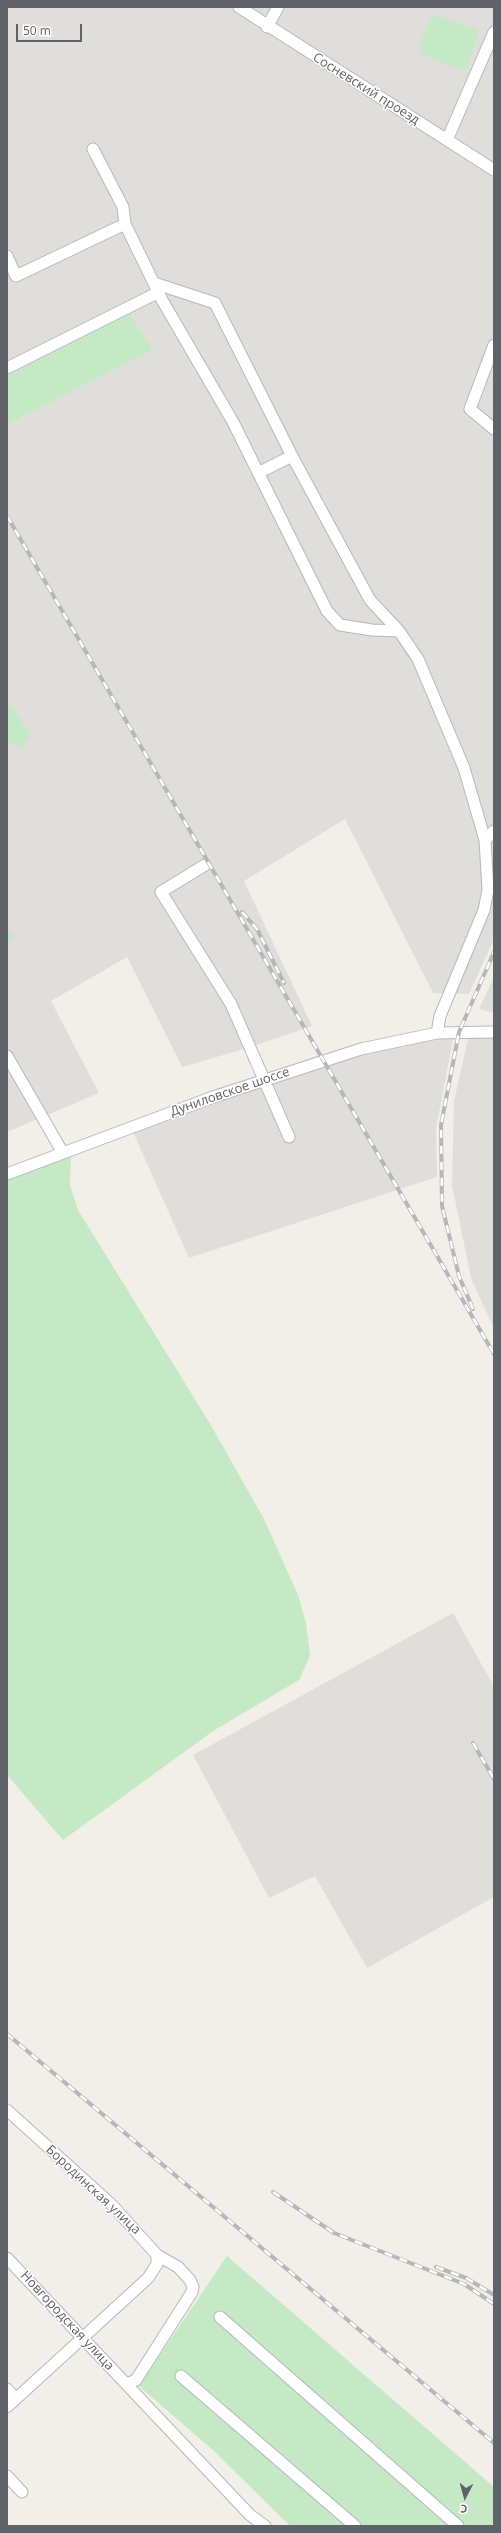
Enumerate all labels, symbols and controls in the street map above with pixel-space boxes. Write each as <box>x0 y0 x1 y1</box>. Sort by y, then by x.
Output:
scale bar <box>18 16 84 42</box>
text: 50 m <box>23 22 51 39</box>
street label: Сосневский проезд <box>310 50 422 128</box>
street label: Дуниловское шоссе <box>168 1064 292 1120</box>
street label: Бородинская улица <box>42 2142 144 2238</box>
street label: Новгородская улица <box>17 2268 117 2374</box>
north arrow <box>445 2477 485 2517</box>
text: С <box>459 2502 468 2517</box>

